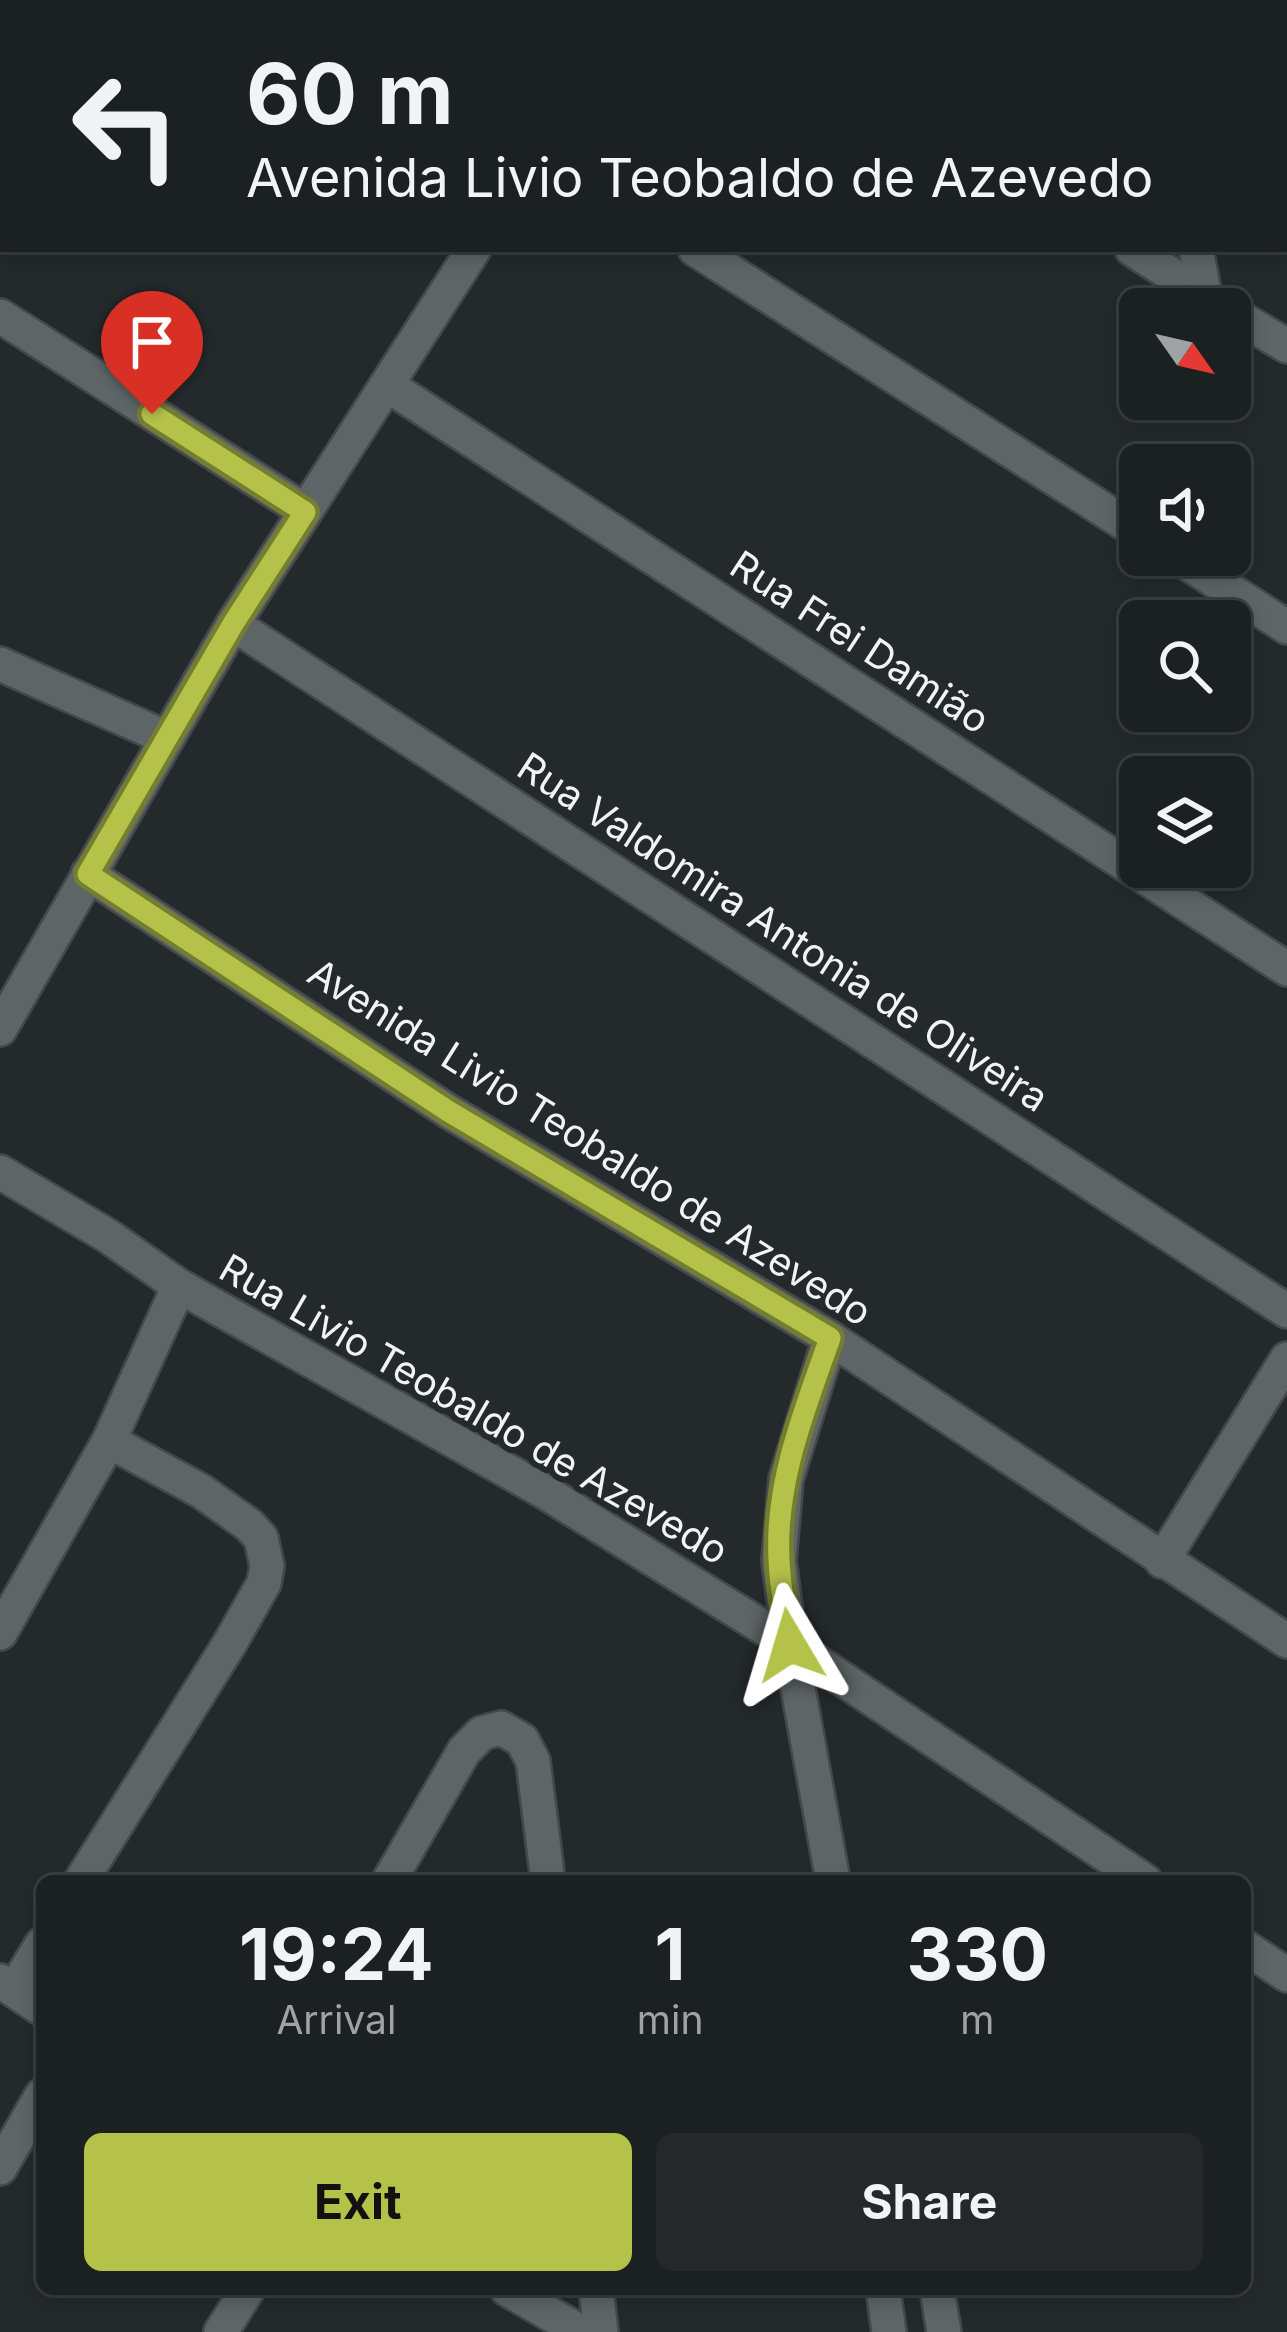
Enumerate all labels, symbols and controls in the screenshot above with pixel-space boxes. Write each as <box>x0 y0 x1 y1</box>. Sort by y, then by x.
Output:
text: 60 m <box>246 43 454 144</box>
icon: left <box>48 48 204 204</box>
text: Avenida Livio Teobaldo de Azevedo <box>246 145 1153 210</box>
north arrow <box>1119 288 1251 420</box>
map controls <box>1119 288 1251 888</box>
pin <box>101 291 203 414</box>
icon: arrive <box>119 309 185 375</box>
button: sound <box>1119 444 1251 576</box>
street label: Rua Frei Damião <box>722 540 998 743</box>
button: search <box>1119 600 1251 732</box>
street label: Rua Valdomira Antonia de Oliveira <box>509 742 1057 1121</box>
button: layers <box>1119 756 1251 888</box>
street label: Avenida Livio Teobaldo de Azevedo <box>300 948 881 1335</box>
street label: Rua Livio Teobaldo de Azevedo <box>212 1243 737 1574</box>
position arrow <box>727 1582 853 1708</box>
text: 19:24 <box>239 1910 434 1997</box>
text: 1 <box>655 1910 686 1997</box>
text: 330 <box>906 1910 1048 1997</box>
text: Arrival <box>276 1996 396 2043</box>
text: min <box>637 1996 703 2043</box>
text: m <box>960 1996 994 2043</box>
button: Exit <box>84 2133 632 2271</box>
button: Share <box>656 2133 1203 2271</box>

